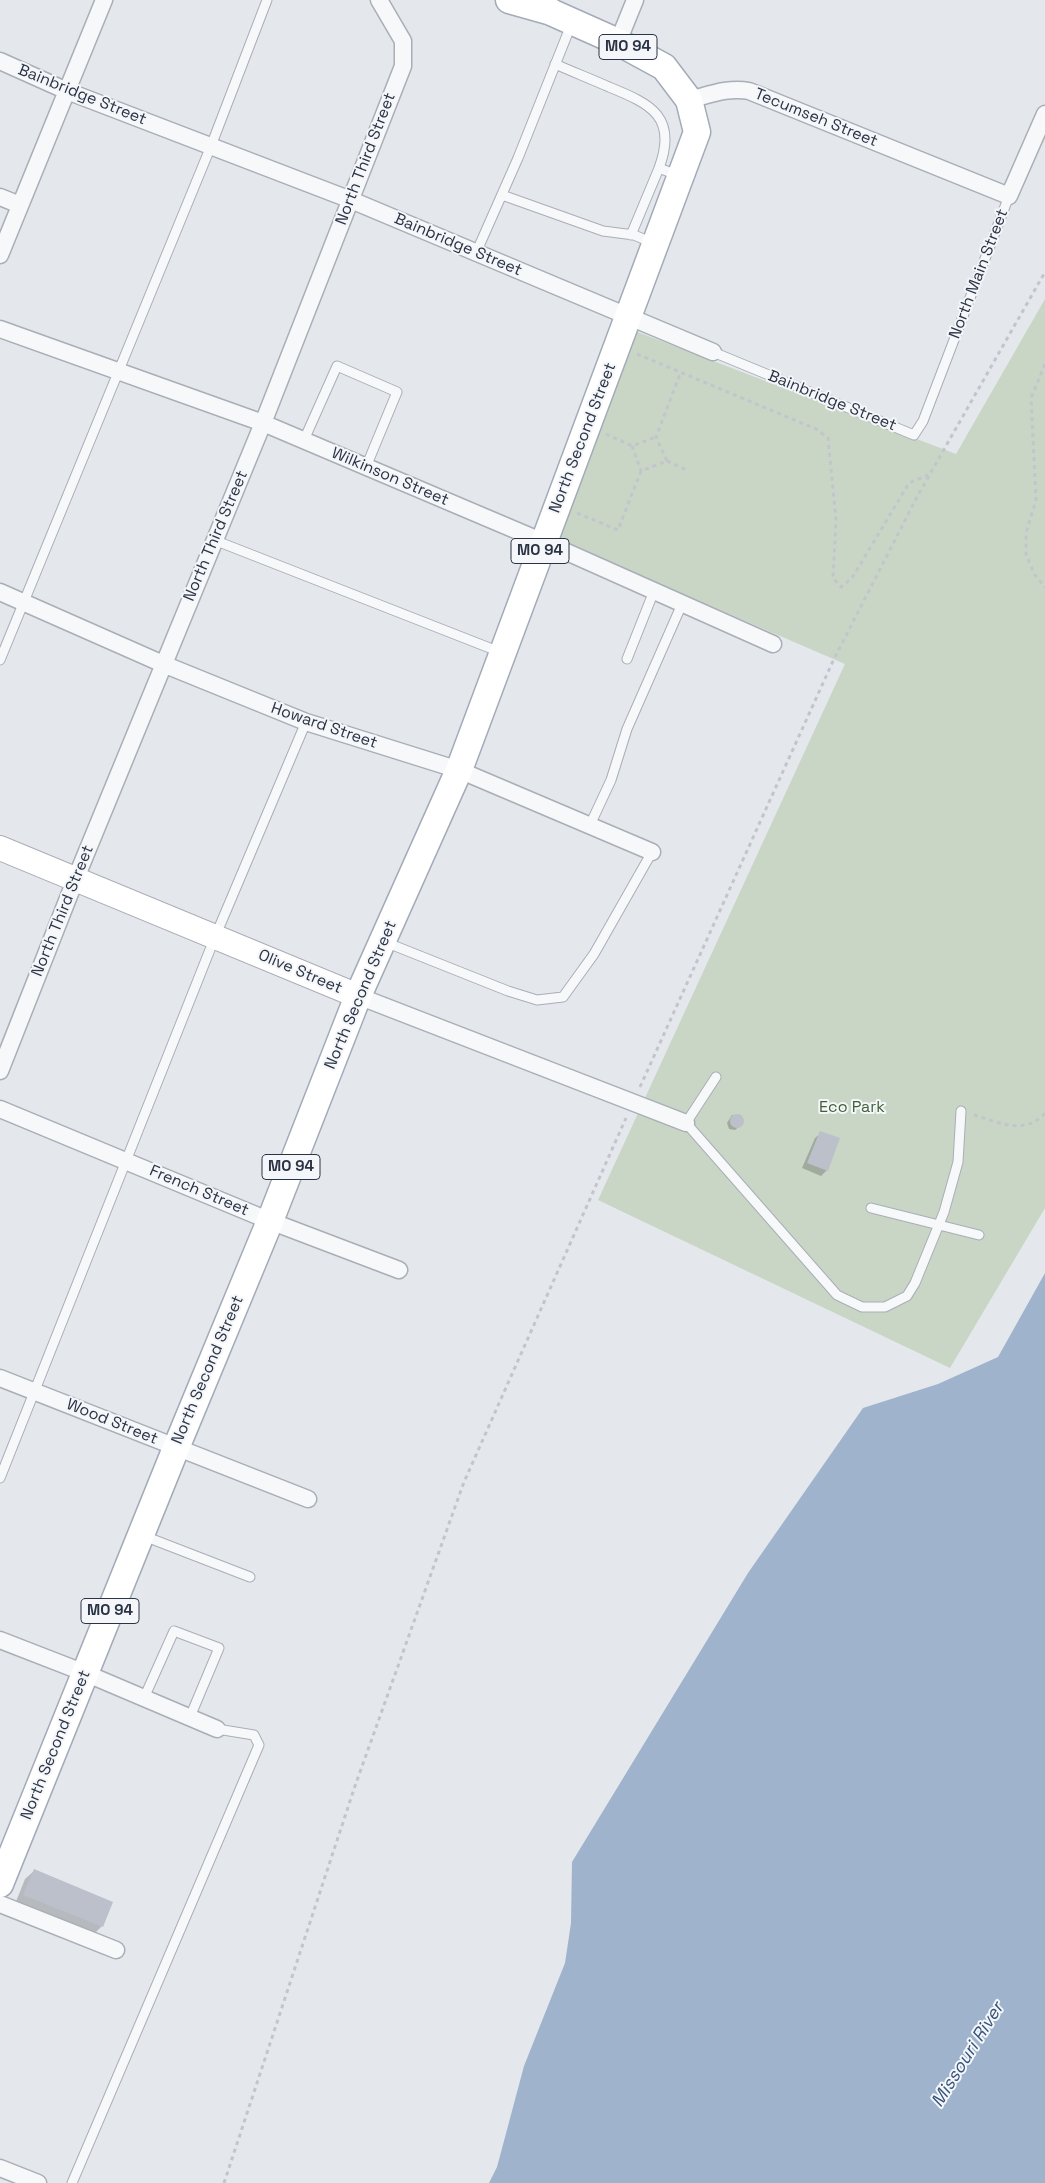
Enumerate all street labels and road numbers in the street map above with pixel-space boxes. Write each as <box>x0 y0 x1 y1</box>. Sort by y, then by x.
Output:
road number: MO 94 <box>599 34 657 60</box>
street label: Bainbridge Street <box>15 60 149 130</box>
street label: Tecumseh Street <box>752 85 880 151</box>
street label: North Third Street <box>332 90 400 228</box>
street label: North Main Street <box>945 206 1013 342</box>
street label: Bainbridge Street <box>391 209 525 281</box>
street label: North Second Street <box>545 360 621 516</box>
street label: Bainbridge Street <box>765 366 899 436</box>
street label: Wilkinson Street <box>329 444 451 510</box>
street label: North Third Street <box>180 468 252 604</box>
road number: MO 94 <box>511 538 569 564</box>
street label: Howard Street <box>268 699 380 753</box>
street label: North Third Street <box>28 842 98 980</box>
street label: North Second Street <box>321 918 401 1072</box>
street label: Olive Street <box>255 946 345 998</box>
road number: MO 94 <box>262 1154 320 1180</box>
street label: French Street <box>146 1161 252 1221</box>
street label: North Second Street <box>168 1293 248 1447</box>
street label: Wood Street <box>63 1395 161 1449</box>
road number: MO 94 <box>81 1598 139 1624</box>
street label: North Second Street <box>17 1667 95 1823</box>

